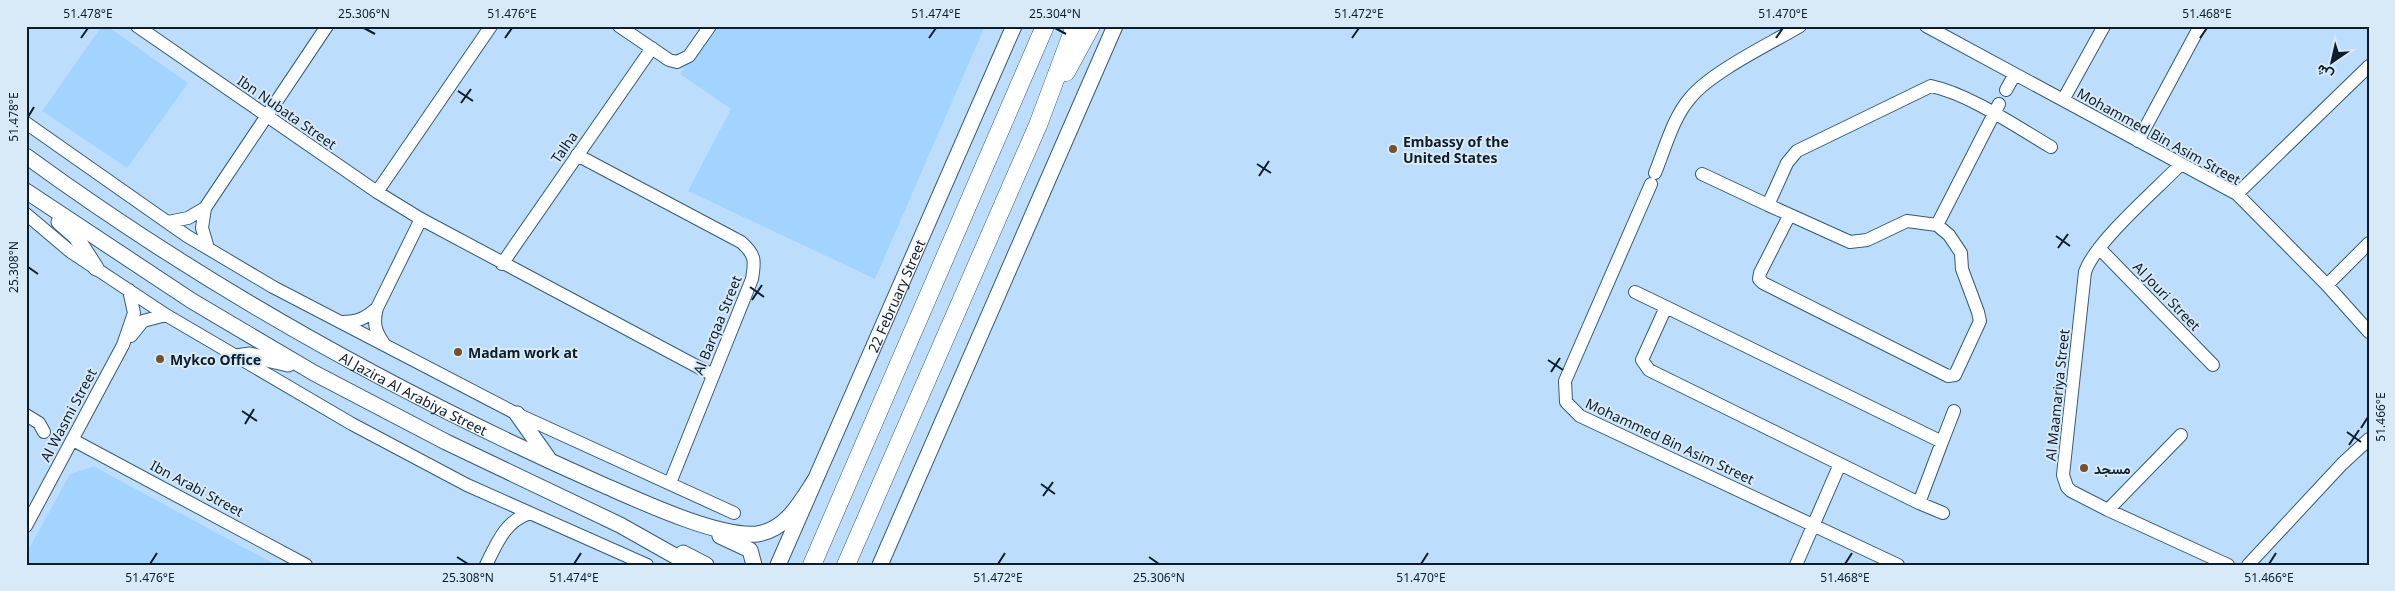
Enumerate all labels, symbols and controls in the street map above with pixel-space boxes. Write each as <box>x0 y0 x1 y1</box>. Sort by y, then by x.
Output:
text: 51.478°E <box>63 5 113 22</box>
text: 25.306°N <box>338 5 390 22</box>
text: 51.476°E <box>487 5 537 22</box>
text: 51.474°E <box>911 5 961 22</box>
text: 25.304°N <box>1029 5 1081 22</box>
text: 51.472°E <box>1334 5 1384 22</box>
text: 51.470°E <box>1758 5 1808 22</box>
text: 51.468°E <box>2182 5 2232 22</box>
north arrow <box>2308 38 2358 88</box>
text: ش <box>2312 61 2337 86</box>
street label: Ibn Nubata Street <box>234 71 340 153</box>
street label: Mohammed Bin Asim Street <box>2074 83 2244 189</box>
text: 51.478°E <box>5 92 22 142</box>
street label: Talha <box>546 127 582 167</box>
place label: Embassy of the United States <box>1403 132 1509 167</box>
marker: Embassy of the United States <box>1387 143 1399 155</box>
street label: 22 February Street <box>863 236 929 355</box>
text: 25.308°N <box>5 241 22 293</box>
street label: Al Jouri Street <box>2129 257 2205 335</box>
street label: Al Barqaa Street <box>688 272 746 378</box>
street label: Al Maamariya Street <box>2041 328 2073 462</box>
place label: Madam work at <box>468 343 578 362</box>
marker: Madam work at <box>452 346 464 358</box>
street label: Al Jazira Al Arabiya Street <box>336 347 491 439</box>
place label: Mykco Office <box>170 350 261 369</box>
marker: Mykco Office <box>154 353 166 365</box>
street label: Al Wasmi Street <box>35 365 101 465</box>
text: 51.466°E <box>2372 392 2389 442</box>
street label: Mohammed Bin Asim Street <box>1583 393 1757 489</box>
street label: Ibn Arabi Street <box>147 455 247 521</box>
place label: مسجد <box>2094 459 2131 478</box>
marker: مسجد <box>2078 462 2090 474</box>
text: 51.476°E <box>125 569 175 586</box>
text: 25.308°N <box>442 569 494 586</box>
text: 51.474°E <box>549 569 599 586</box>
text: 51.472°E <box>973 569 1023 586</box>
text: 25.306°N <box>1133 569 1185 586</box>
text: 51.470°E <box>1396 569 1446 586</box>
text: 51.468°E <box>1820 569 1870 586</box>
text: 51.466°E <box>2244 569 2294 586</box>

